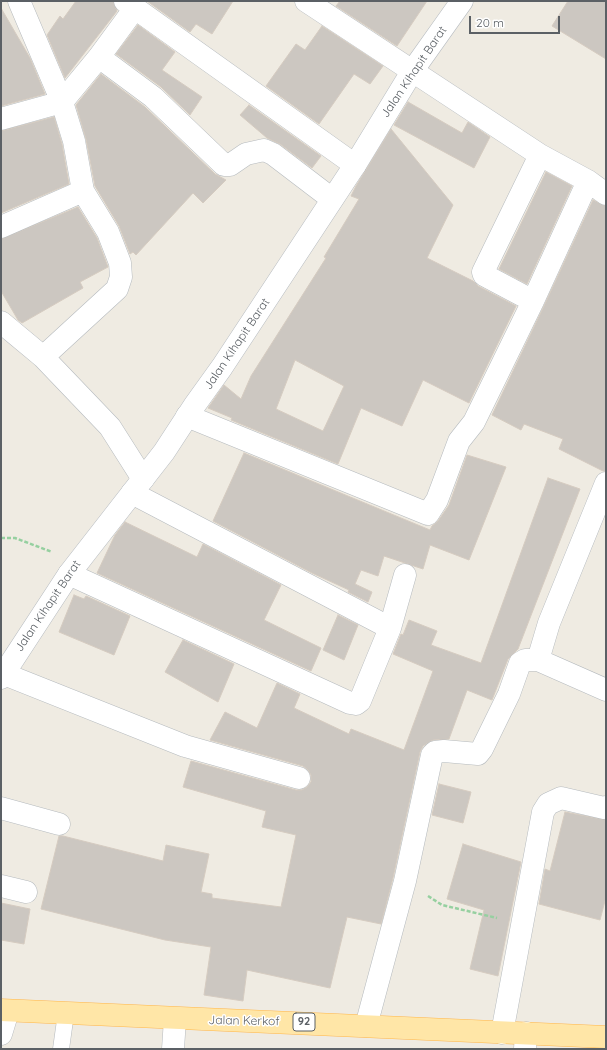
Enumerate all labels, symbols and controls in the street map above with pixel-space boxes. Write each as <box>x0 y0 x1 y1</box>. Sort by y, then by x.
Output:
scale bar <box>471 8 562 34</box>
text: 20 m <box>476 15 504 30</box>
street label: Jalan Kihapit Barat <box>378 24 450 120</box>
street label: Jalan Kihapit Barat <box>201 296 273 392</box>
street label: Jalan Kihapit Barat <box>12 558 84 654</box>
street label: Jalan Kerkof <box>208 1013 280 1029</box>
road number: 92 <box>293 1013 315 1031</box>

